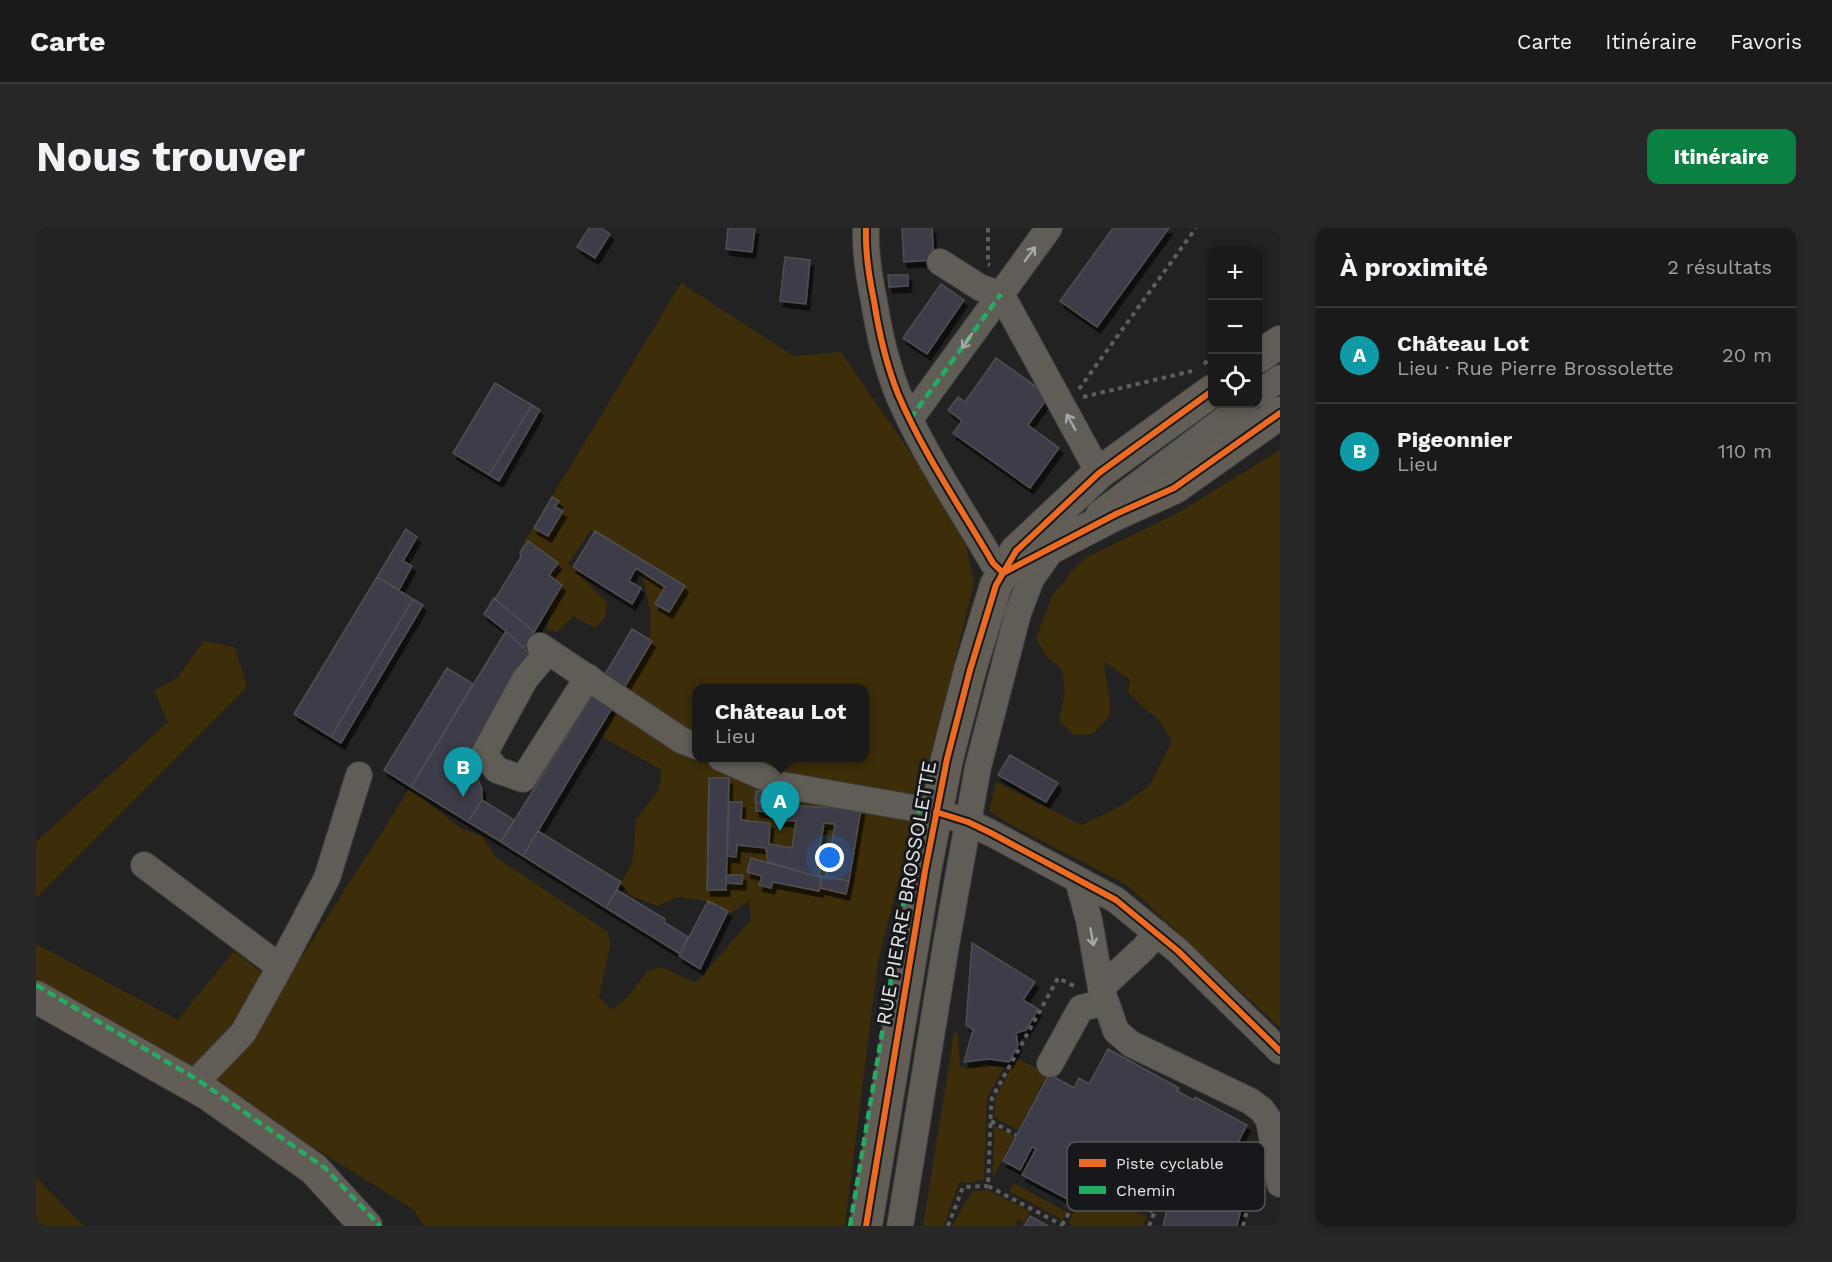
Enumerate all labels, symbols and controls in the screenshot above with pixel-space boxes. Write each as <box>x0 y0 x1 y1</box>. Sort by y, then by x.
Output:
text: Carte <box>30 25 105 58</box>
text: Carte <box>1517 29 1572 54</box>
text: Itinéraire <box>1605 29 1697 54</box>
text: Favoris <box>1730 29 1802 54</box>
button: Itinéraire <box>1647 129 1796 184</box>
text: Nous trouver <box>36 132 305 181</box>
one-way arrow <box>1024 246 1037 262</box>
map controls <box>1208 246 1262 408</box>
button: + <box>1208 246 1262 300</box>
text: À proximité <box>1340 252 1488 282</box>
text: 2 résultats <box>1667 255 1772 279</box>
button: − <box>1208 300 1262 354</box>
text: Château Lot <box>1397 331 1529 356</box>
one-way arrow <box>961 333 973 349</box>
text: A <box>1353 343 1366 367</box>
text: 20 m <box>1722 343 1772 367</box>
button: locate <box>1208 354 1262 408</box>
text: Lieu · Rue Pierre Brossolette <box>1397 356 1674 380</box>
one-way arrow <box>1065 414 1077 431</box>
text: Pigeonnier <box>1397 427 1512 452</box>
text: B <box>1353 439 1366 463</box>
text: 110 m <box>1718 439 1772 463</box>
text: Lieu <box>1397 452 1438 476</box>
popup <box>692 684 869 762</box>
text: Château Lot <box>715 699 846 724</box>
text: Lieu <box>715 724 756 748</box>
pin: B <box>444 748 482 797</box>
street label: RUE PIERRE BROSSOLETTE <box>871 759 941 1027</box>
pin: A <box>760 782 800 831</box>
your location <box>815 843 844 872</box>
one-way arrow <box>1087 926 1098 946</box>
legend <box>1067 1142 1265 1211</box>
text: Piste cyclable <box>1116 1154 1224 1173</box>
text: Chemin <box>1116 1181 1176 1200</box>

